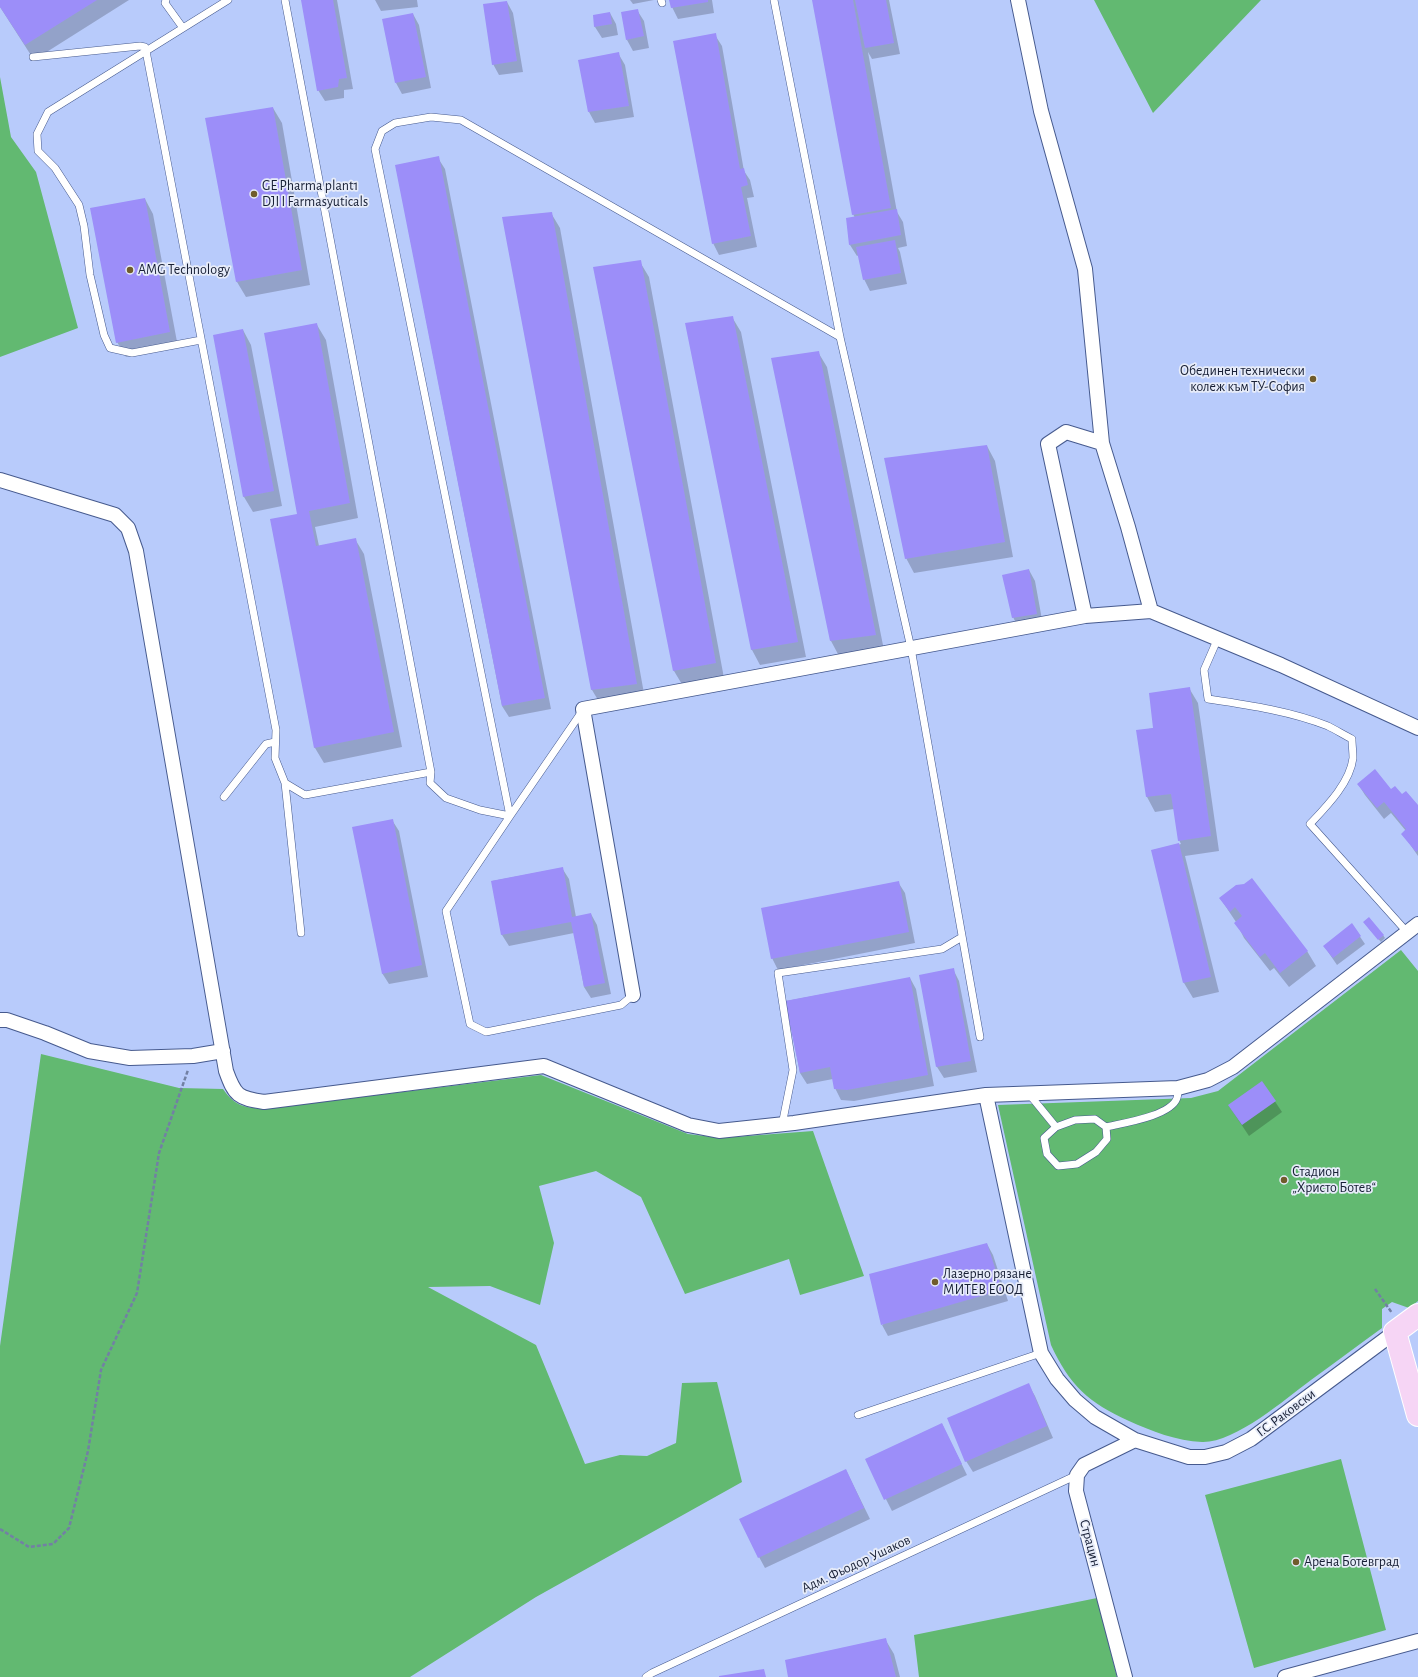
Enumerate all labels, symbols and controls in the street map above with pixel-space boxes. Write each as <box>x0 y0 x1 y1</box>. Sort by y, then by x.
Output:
place label: GE Pharma plant1 DJI I Farmasyuticals <box>262 178 368 210</box>
marker: GE Pharma plant1 DJI I Farmasyuticals <box>249 189 259 199</box>
place label: AMG Technology <box>138 262 230 278</box>
marker: AMG Technology <box>125 265 135 275</box>
place label: Обединен технически колеж към ТУ-София <box>1180 363 1305 396</box>
marker: Обединен технически колеж към ТУ-София <box>1308 374 1318 384</box>
place label: Стадион „Христо Ботев“ <box>1292 1164 1376 1196</box>
marker: Стадион „Христо Ботев“ <box>1279 1175 1289 1185</box>
place label: Лазерно рязане МИТЕВ ЕООД <box>943 1266 1032 1298</box>
marker: Лазерно рязане МИТЕВ ЕООД <box>930 1277 940 1287</box>
street label: Г.С.Раковски <box>1253 1385 1319 1441</box>
street label: Страцин <box>1076 1518 1104 1568</box>
street label: Адм. Фьодор Ушаков <box>799 1531 913 1597</box>
place label: Арена Ботевград <box>1304 1554 1399 1570</box>
marker: Арена Ботевград <box>1291 1557 1301 1567</box>

